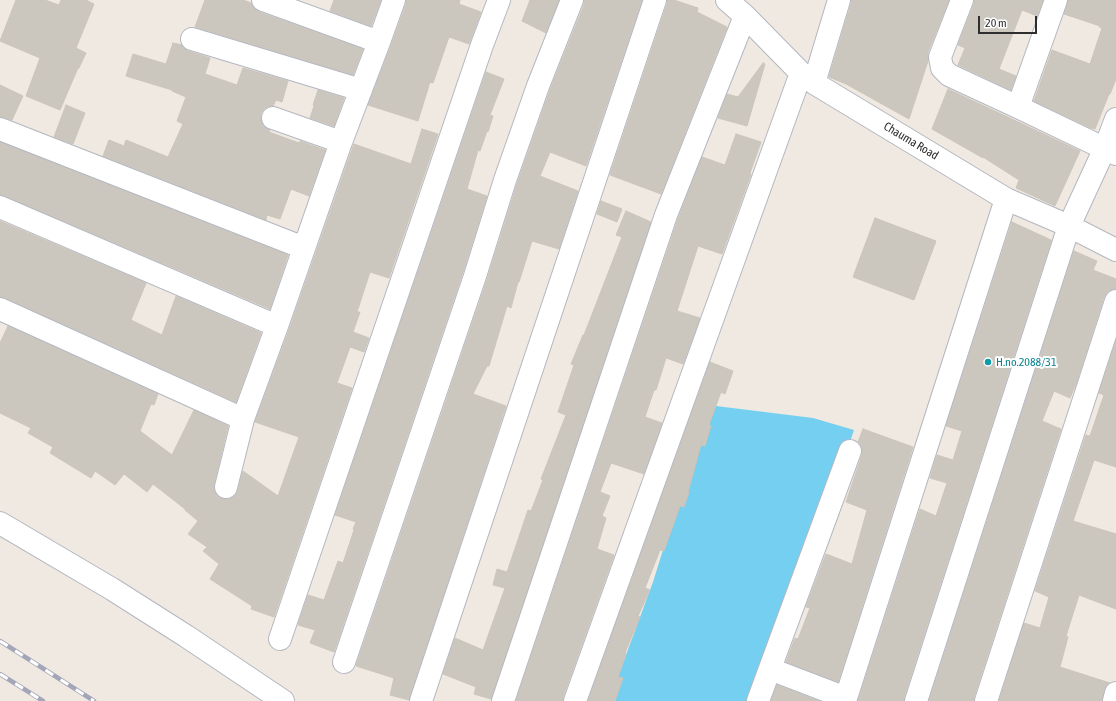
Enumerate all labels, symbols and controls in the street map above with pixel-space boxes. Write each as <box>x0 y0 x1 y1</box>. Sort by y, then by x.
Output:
scale bar <box>980 8 1039 34</box>
text: 20 m <box>985 16 1007 30</box>
street label: Chauma Road <box>881 119 941 163</box>
place label: H.no.2088/31 <box>996 355 1057 369</box>
marker: H.no.2088/31 <box>983 357 993 367</box>

